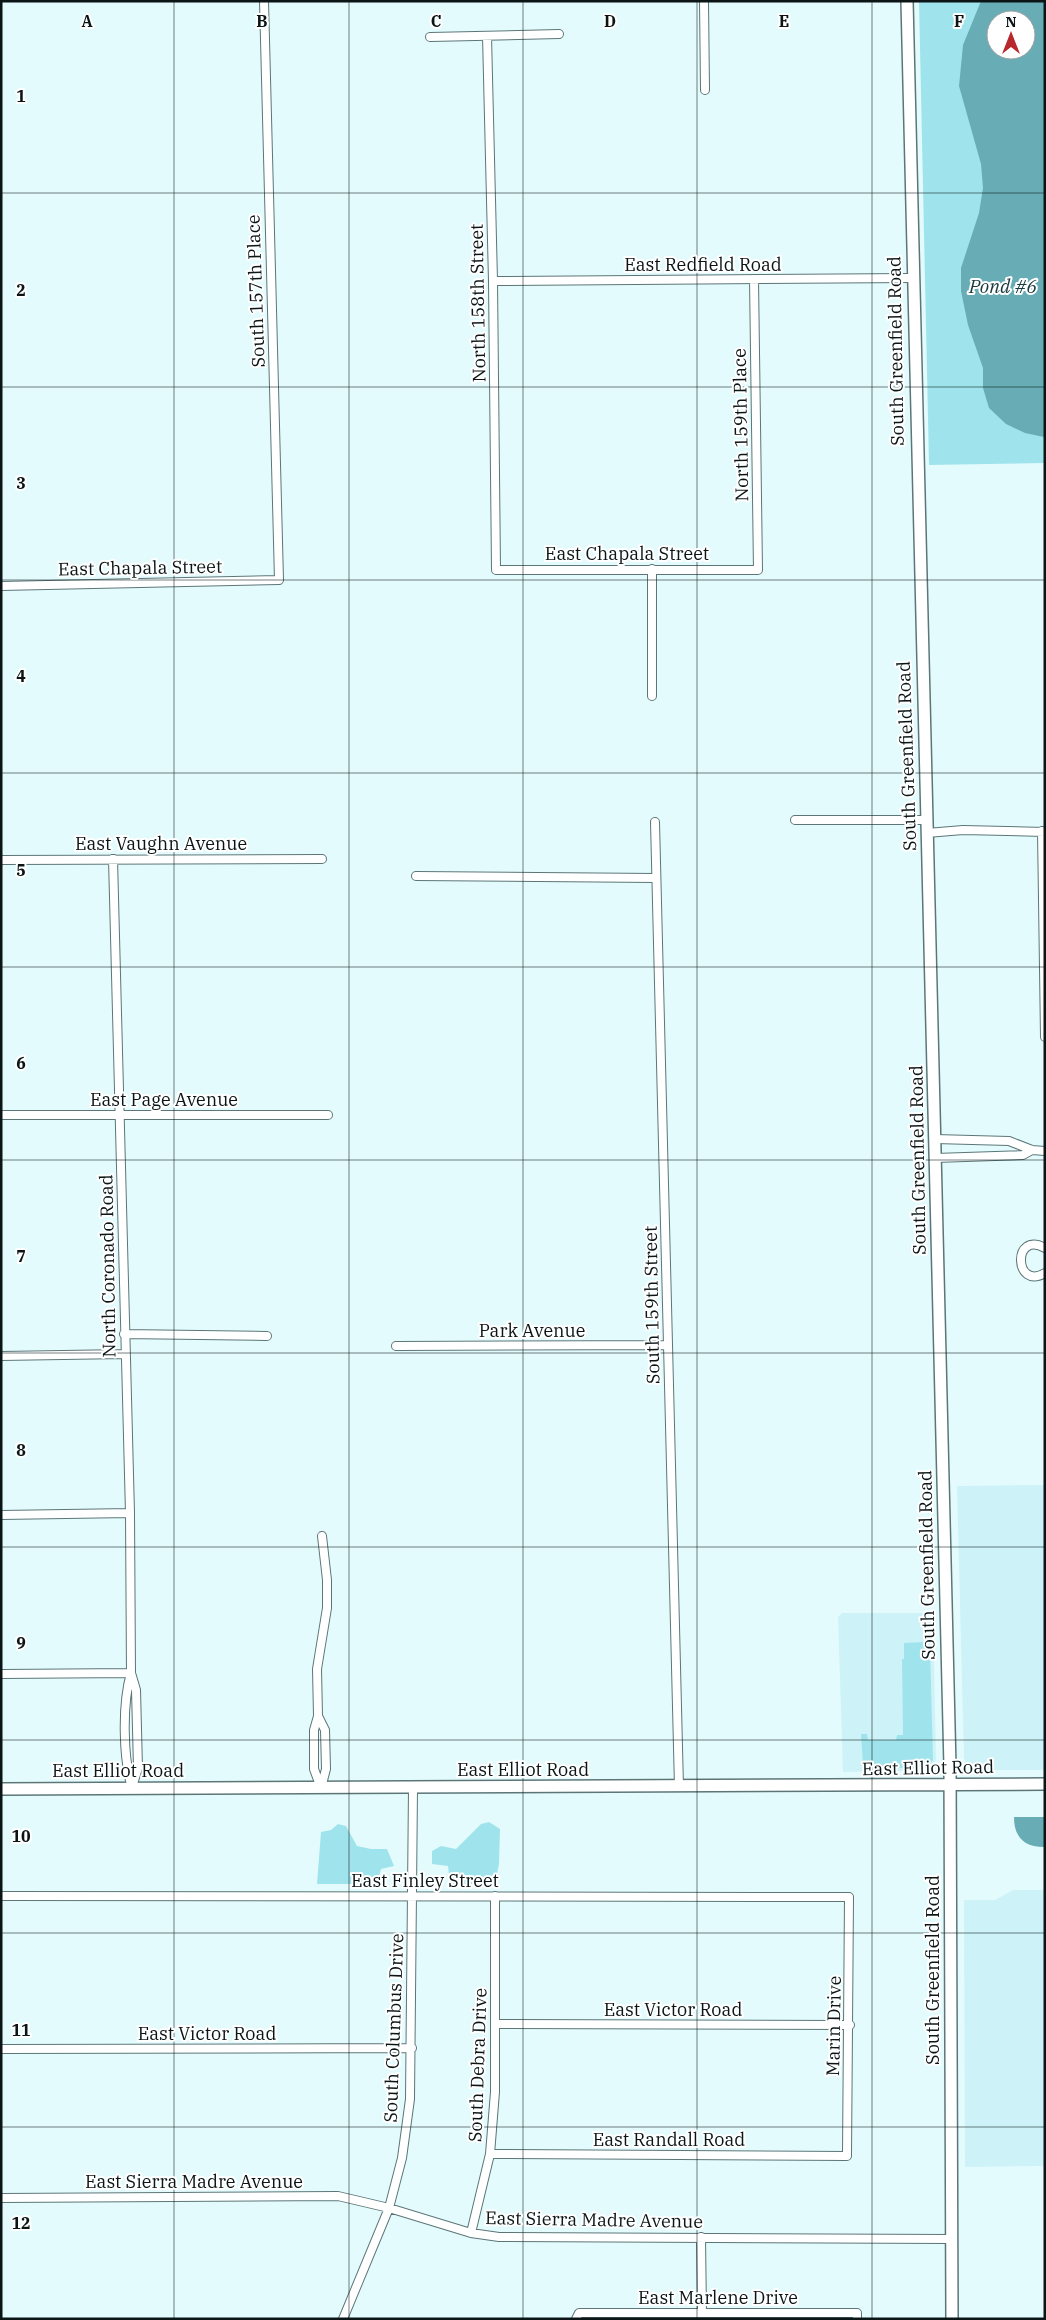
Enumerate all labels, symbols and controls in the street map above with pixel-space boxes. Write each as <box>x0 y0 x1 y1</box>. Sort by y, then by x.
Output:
north arrow <box>986 10 1036 60</box>
text: A <box>81 11 93 31</box>
text: B <box>256 11 268 31</box>
text: C <box>431 11 441 31</box>
text: D <box>604 11 616 31</box>
text: E <box>779 11 789 31</box>
text: F <box>954 11 964 31</box>
text: N <box>1005 13 1017 31</box>
text: 1 <box>16 86 26 106</box>
street label: South 157th Place <box>241 214 270 368</box>
street label: North 158th Street <box>465 223 490 383</box>
street label: East Redfield Road <box>624 253 782 276</box>
street label: South Greenfield Road <box>882 256 909 446</box>
water label: Pond #6 <box>968 274 1037 298</box>
text: 2 <box>16 280 26 300</box>
street label: North 159th Place <box>728 348 753 502</box>
text: 3 <box>16 473 26 493</box>
street label: East Chapala Street <box>545 542 709 565</box>
street label: East Chapala Street <box>58 555 222 580</box>
street label: South Greenfield Road <box>892 661 921 851</box>
text: 4 <box>16 666 26 686</box>
street label: East Vaughn Avenue <box>75 832 247 855</box>
text: 5 <box>16 860 26 880</box>
text: 6 <box>16 1053 26 1073</box>
street label: South Greenfield Road <box>904 1065 931 1255</box>
street label: East Page Avenue <box>90 1088 238 1111</box>
street label: North Coronado Road <box>94 1174 121 1358</box>
street label: South 159th Street <box>639 1226 664 1384</box>
text: 7 <box>16 1246 26 1266</box>
street label: Park Avenue <box>479 1319 585 1342</box>
text: 8 <box>16 1440 26 1460</box>
street label: South Greenfield Road <box>913 1470 940 1660</box>
text: 9 <box>16 1633 26 1653</box>
street label: East Elliot Road <box>862 1755 994 1780</box>
street label: East Elliot Road <box>457 1758 589 1781</box>
street label: East Elliot Road <box>52 1759 184 1782</box>
text: 10 <box>11 1826 31 1846</box>
street label: East Finley Street <box>351 1869 499 1892</box>
street label: South Greenfield Road <box>921 1875 944 2065</box>
street label: South Columbus Drive <box>379 1933 408 2123</box>
street label: Marin Drive <box>821 1976 846 2076</box>
street label: South Debra Drive <box>463 1988 492 2142</box>
street label: East Victor Road <box>604 1998 742 2021</box>
text: 11 <box>11 2020 31 2040</box>
street label: East Victor Road <box>138 2022 276 2045</box>
street label: East Randall Road <box>593 2128 745 2151</box>
street label: East Sierra Madre Avenue <box>85 2170 303 2193</box>
street label: East Sierra Madre Avenue <box>485 2206 703 2233</box>
text: 12 <box>11 2213 31 2233</box>
street label: East Marlene Drive <box>638 2286 798 2309</box>

